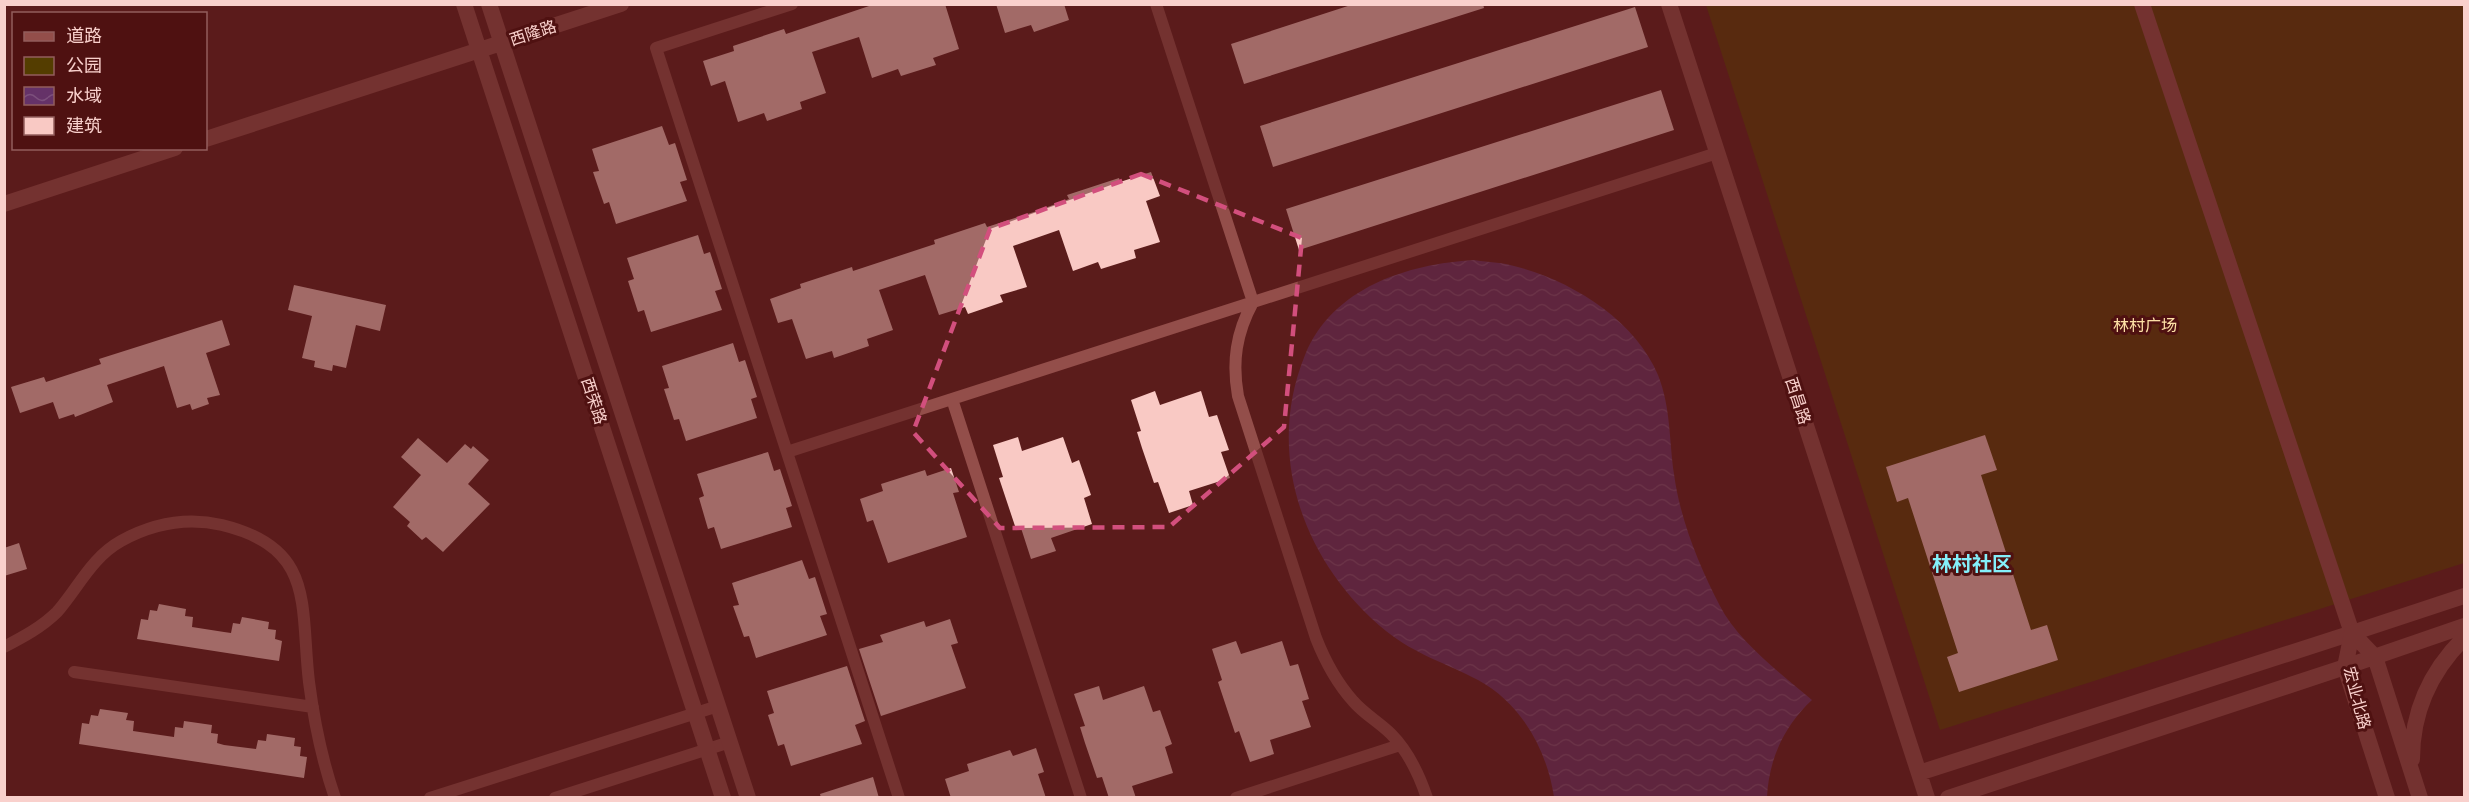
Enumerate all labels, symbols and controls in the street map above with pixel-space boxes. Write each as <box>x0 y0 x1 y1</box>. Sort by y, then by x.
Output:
legend <box>12 12 207 150</box>
street label: 西隆路 <box>507 17 559 49</box>
text: 道路 <box>66 25 102 47</box>
text: 公园 <box>66 55 102 77</box>
text: 水域 <box>66 85 102 107</box>
text: 建筑 <box>66 115 102 137</box>
park label: 林村广场 <box>2113 316 2177 335</box>
street label: 西荣路 <box>578 375 610 427</box>
street label: 西昌路 <box>1782 375 1814 427</box>
district label: 林村社区 <box>1932 552 2012 576</box>
street label: 宏业北路 <box>2340 665 2374 731</box>

